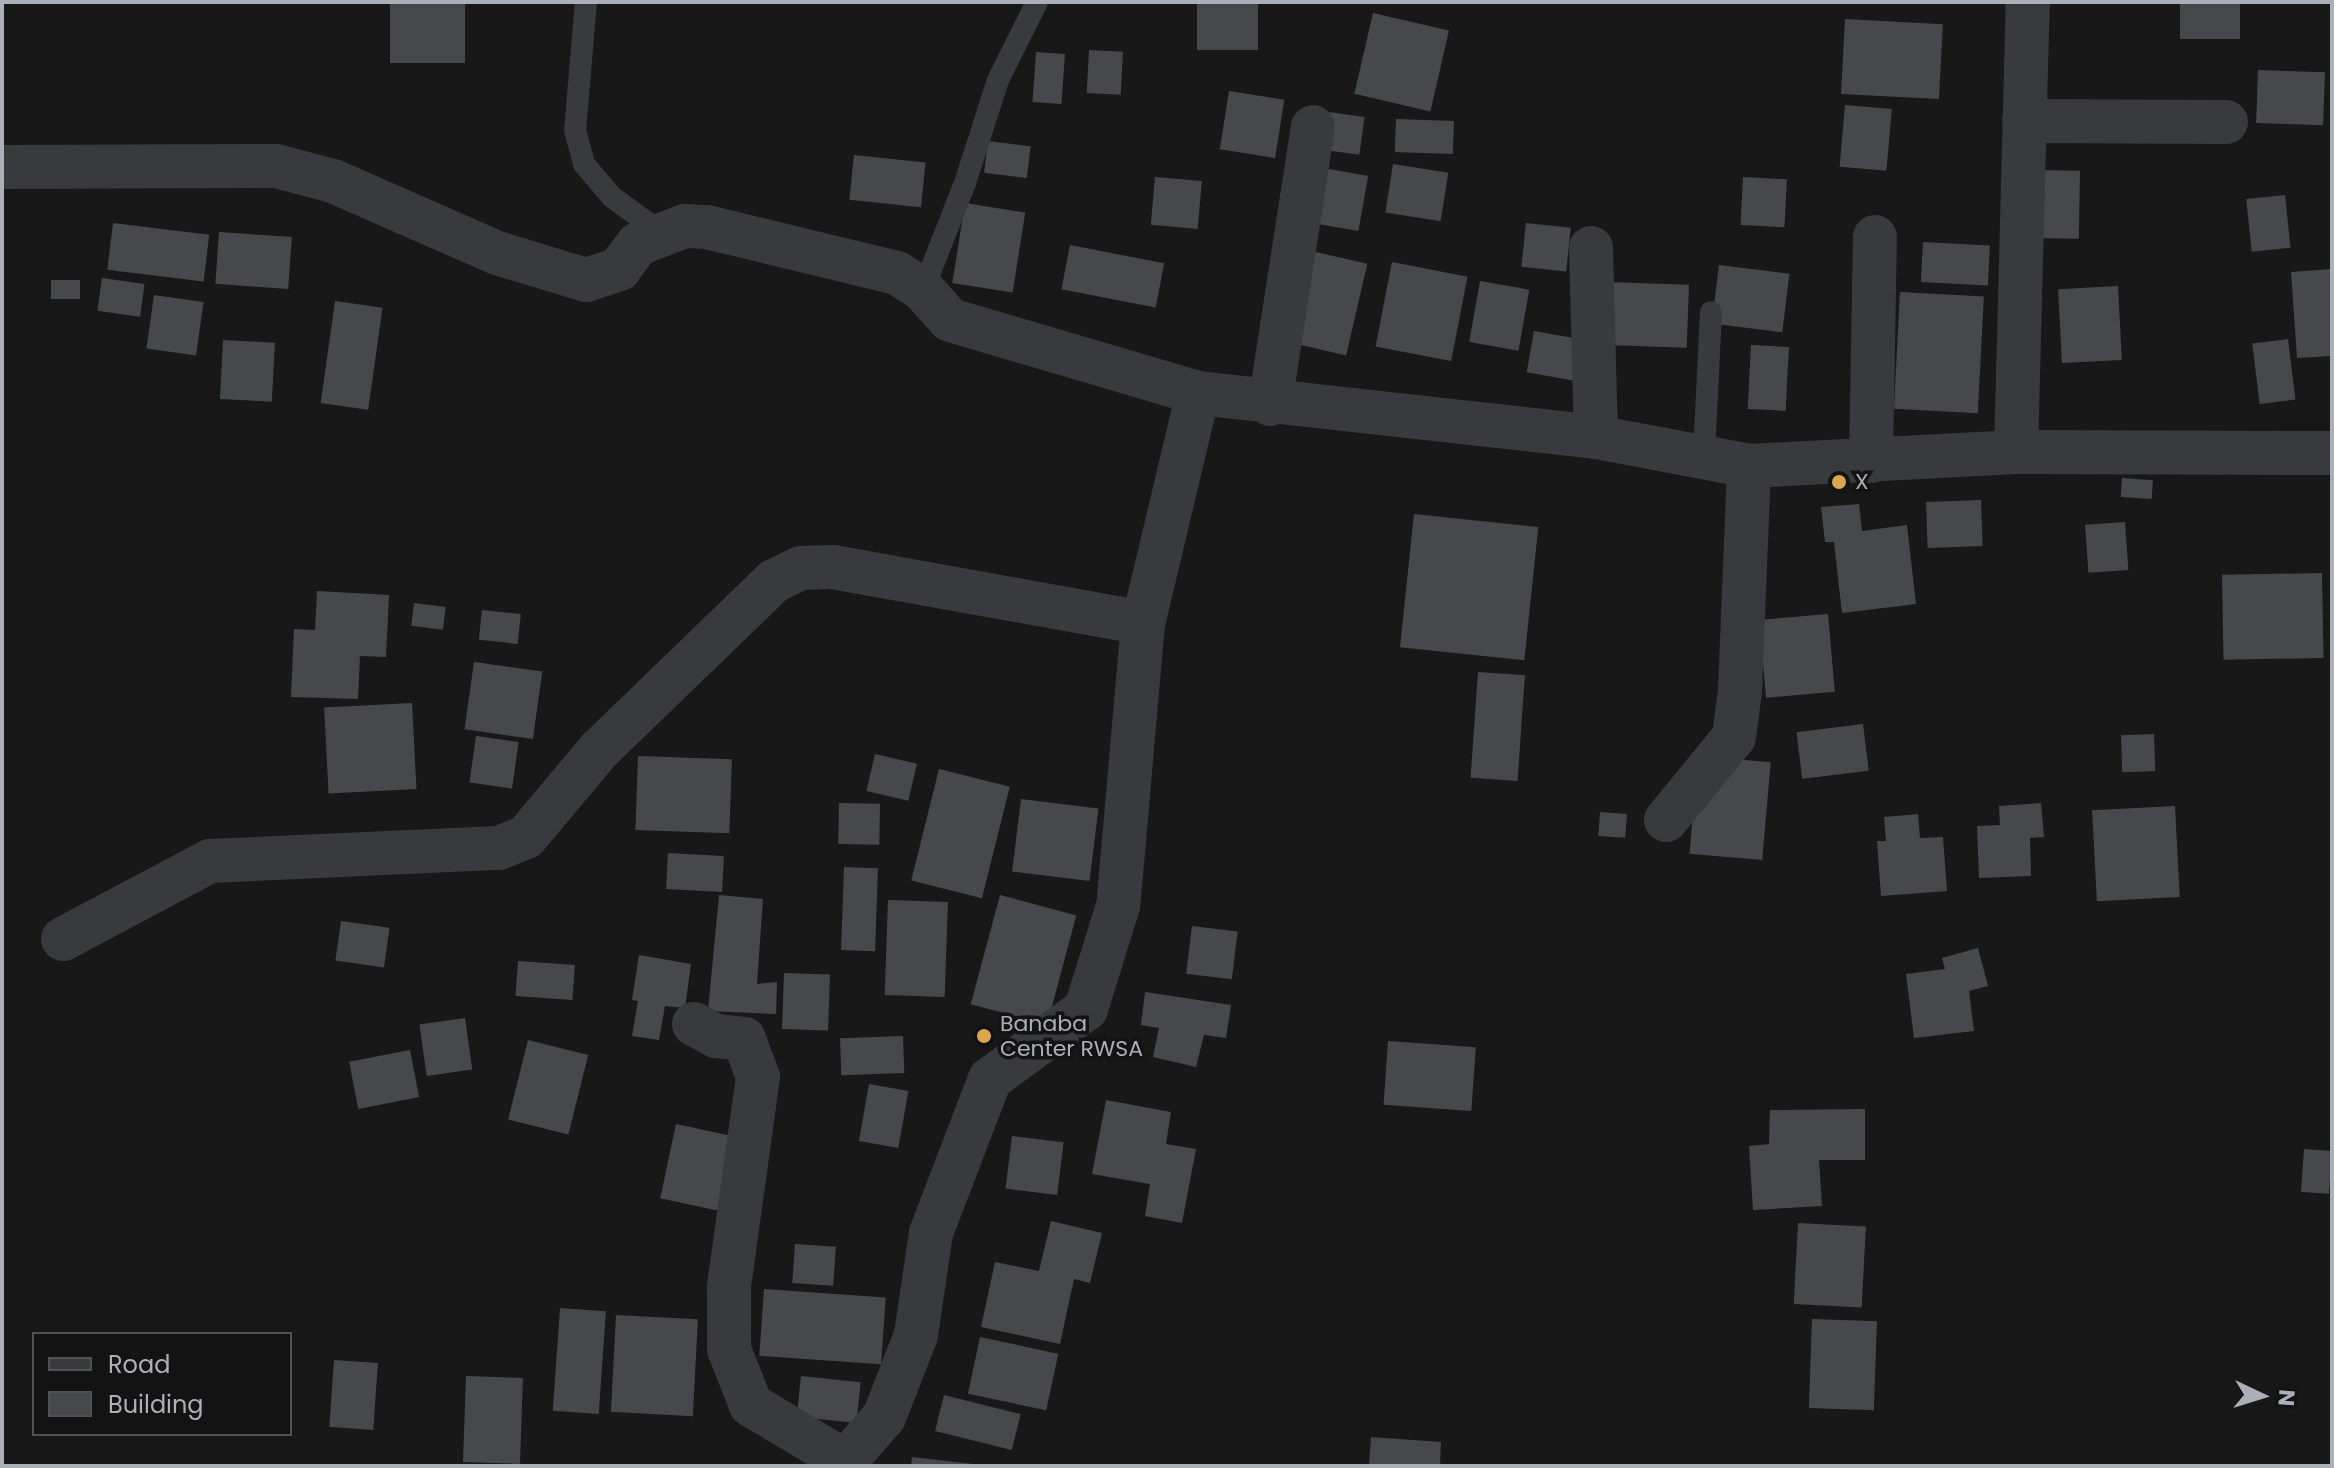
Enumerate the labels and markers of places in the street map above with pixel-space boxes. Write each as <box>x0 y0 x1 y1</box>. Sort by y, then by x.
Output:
place label: X <box>1855 469 1869 495</box>
marker: X <box>1830 473 1848 491</box>
place label: Banaba Center RWSA <box>1000 1010 1143 1062</box>
marker: Banaba Center RWSA <box>975 1027 993 1045</box>

